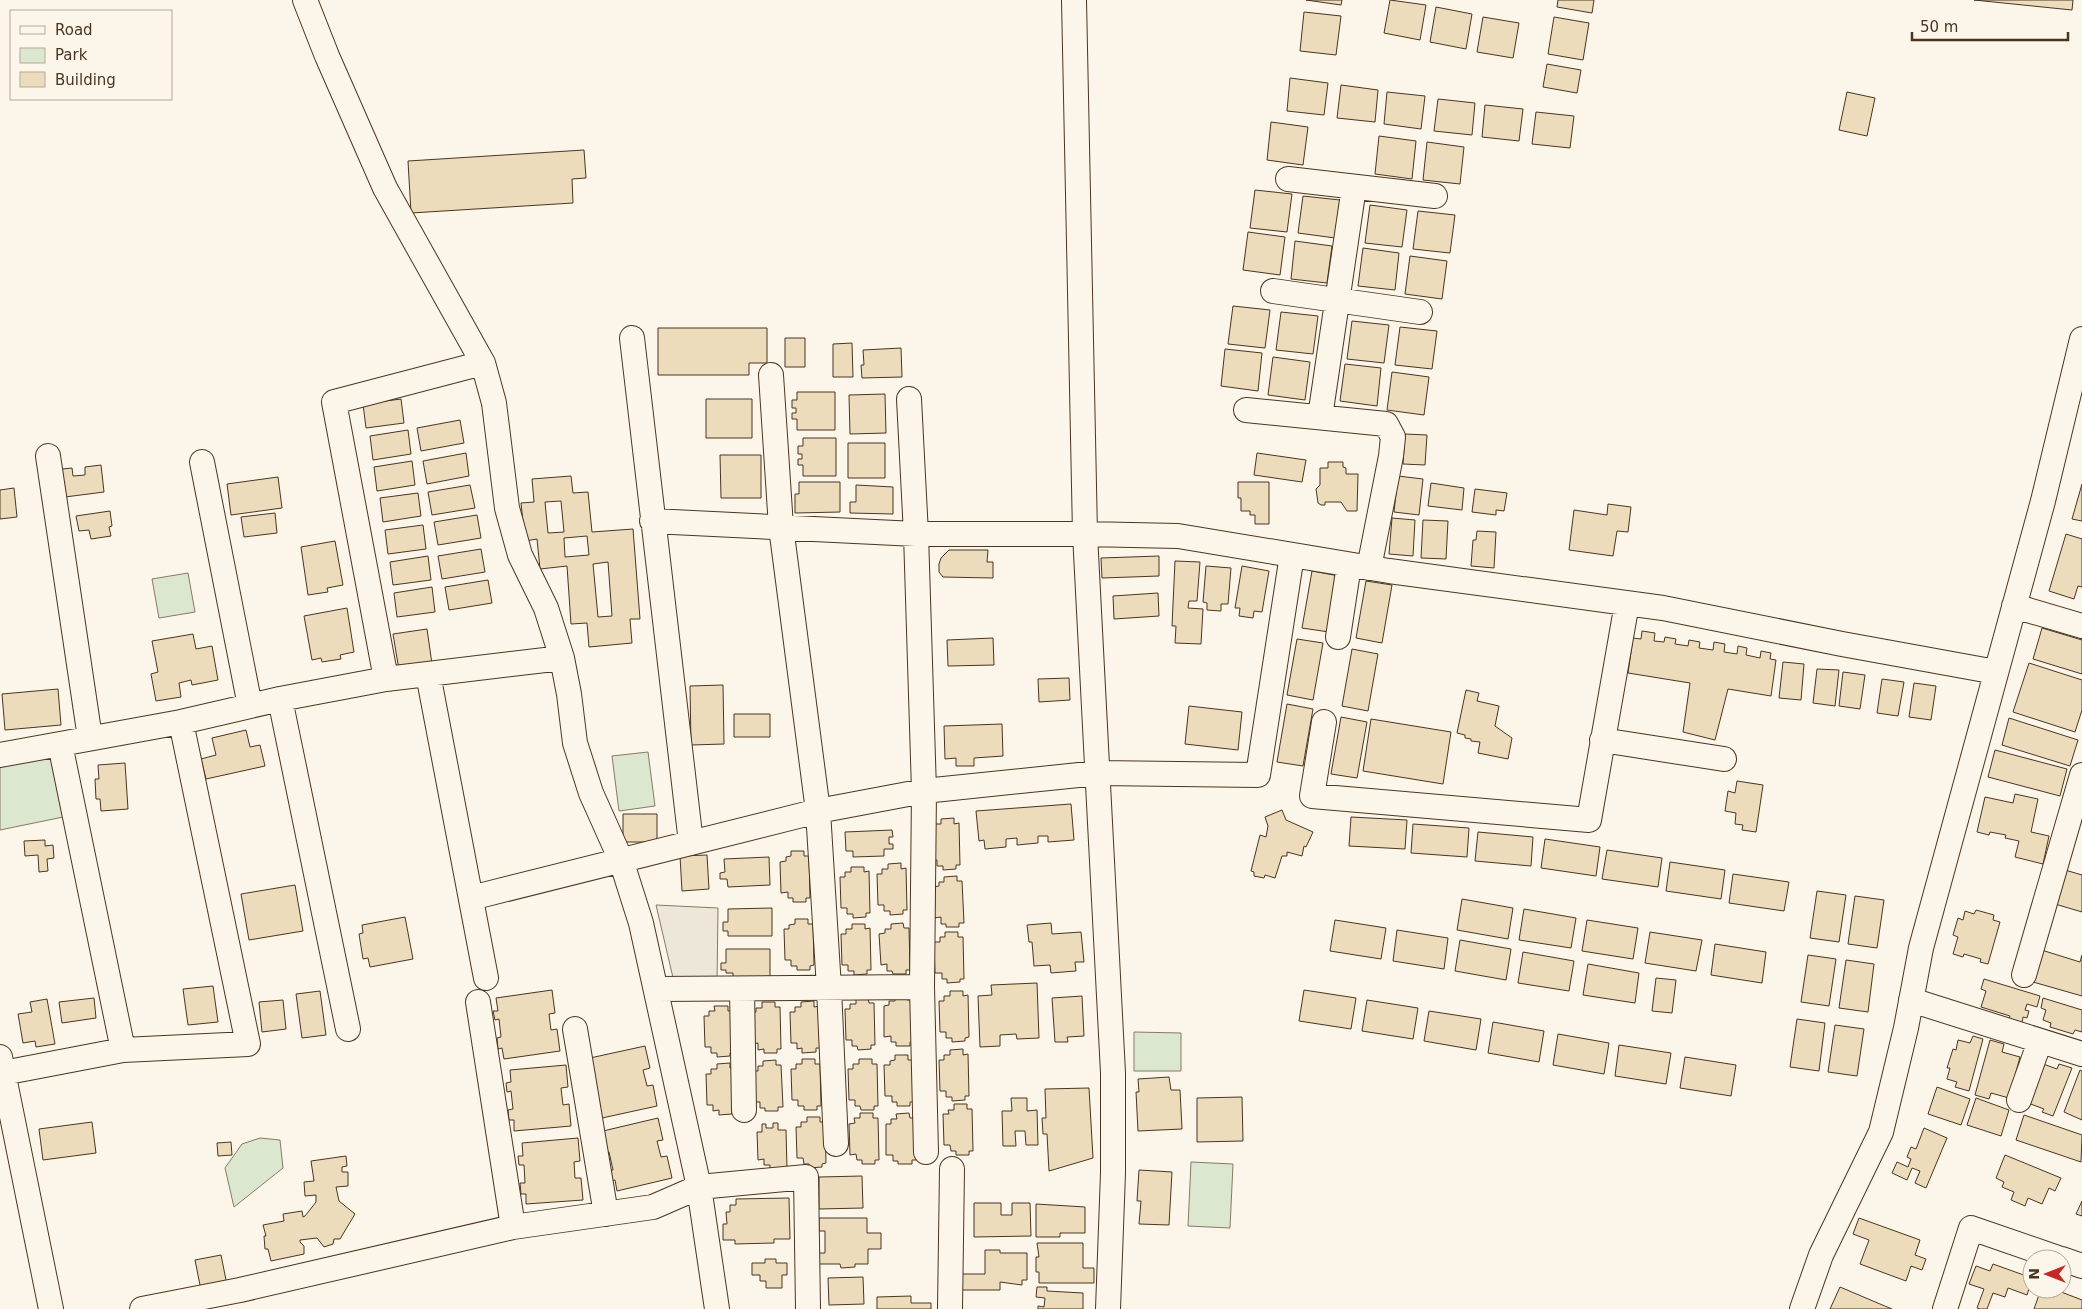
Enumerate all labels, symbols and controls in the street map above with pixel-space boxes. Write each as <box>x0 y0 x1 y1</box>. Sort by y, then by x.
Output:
legend <box>10 10 172 100</box>
scale bar <box>1912 10 2068 42</box>
text: 50 m <box>1920 18 1958 36</box>
text: Road <box>55 21 93 39</box>
text: Park <box>55 46 88 64</box>
text: Building <box>55 71 116 89</box>
north arrow <box>2022 1249 2072 1299</box>
text: N <box>2026 1268 2042 1280</box>

